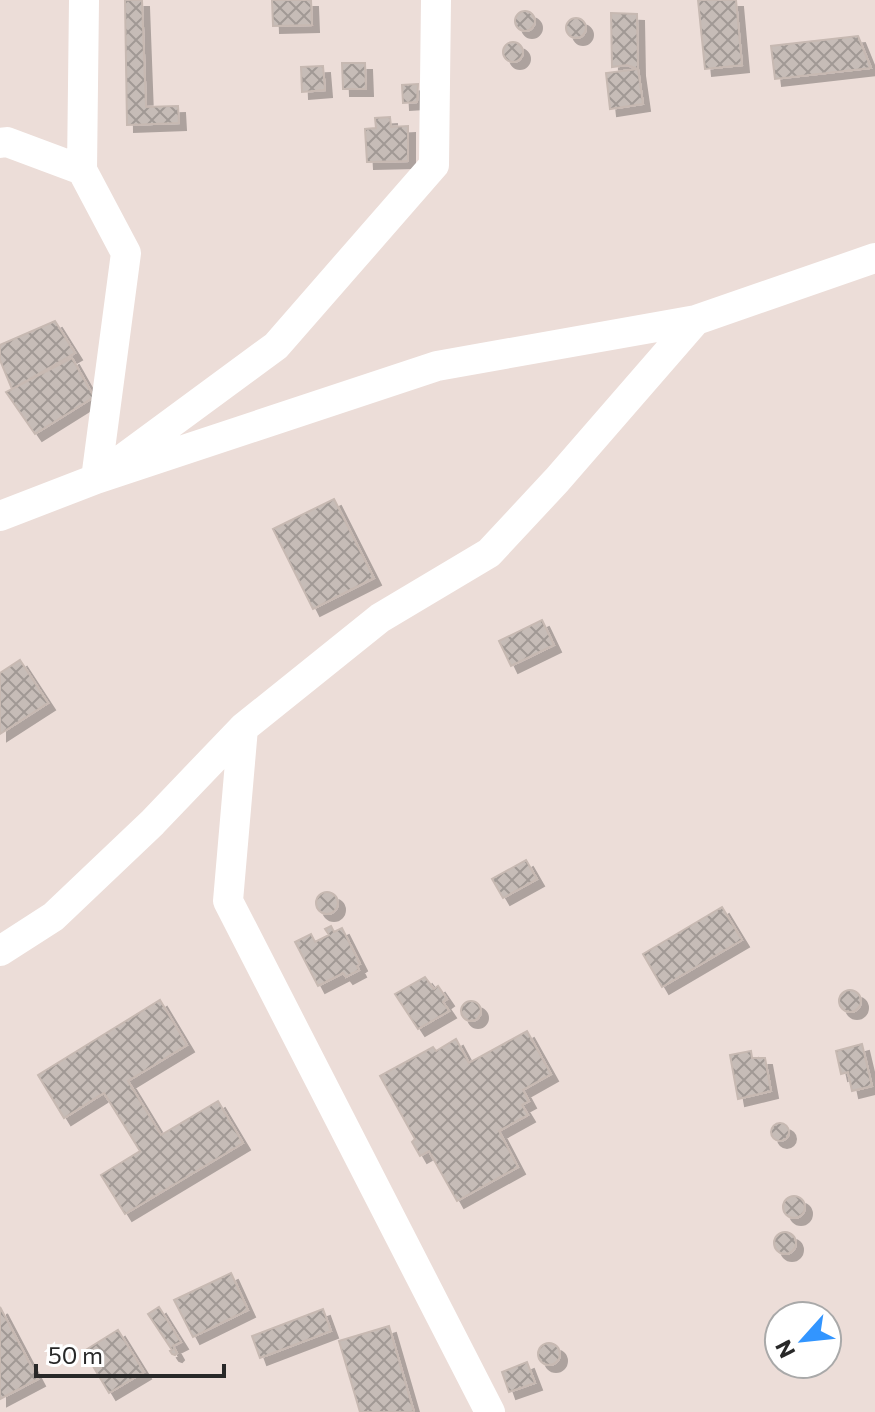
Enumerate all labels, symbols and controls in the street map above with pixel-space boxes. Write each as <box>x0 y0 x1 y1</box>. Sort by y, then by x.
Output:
north arrow <box>763 1300 843 1380</box>
scale bar <box>36 1328 224 1378</box>
text: N <box>769 1336 801 1363</box>
text: 50 m <box>48 1340 103 1369</box>

